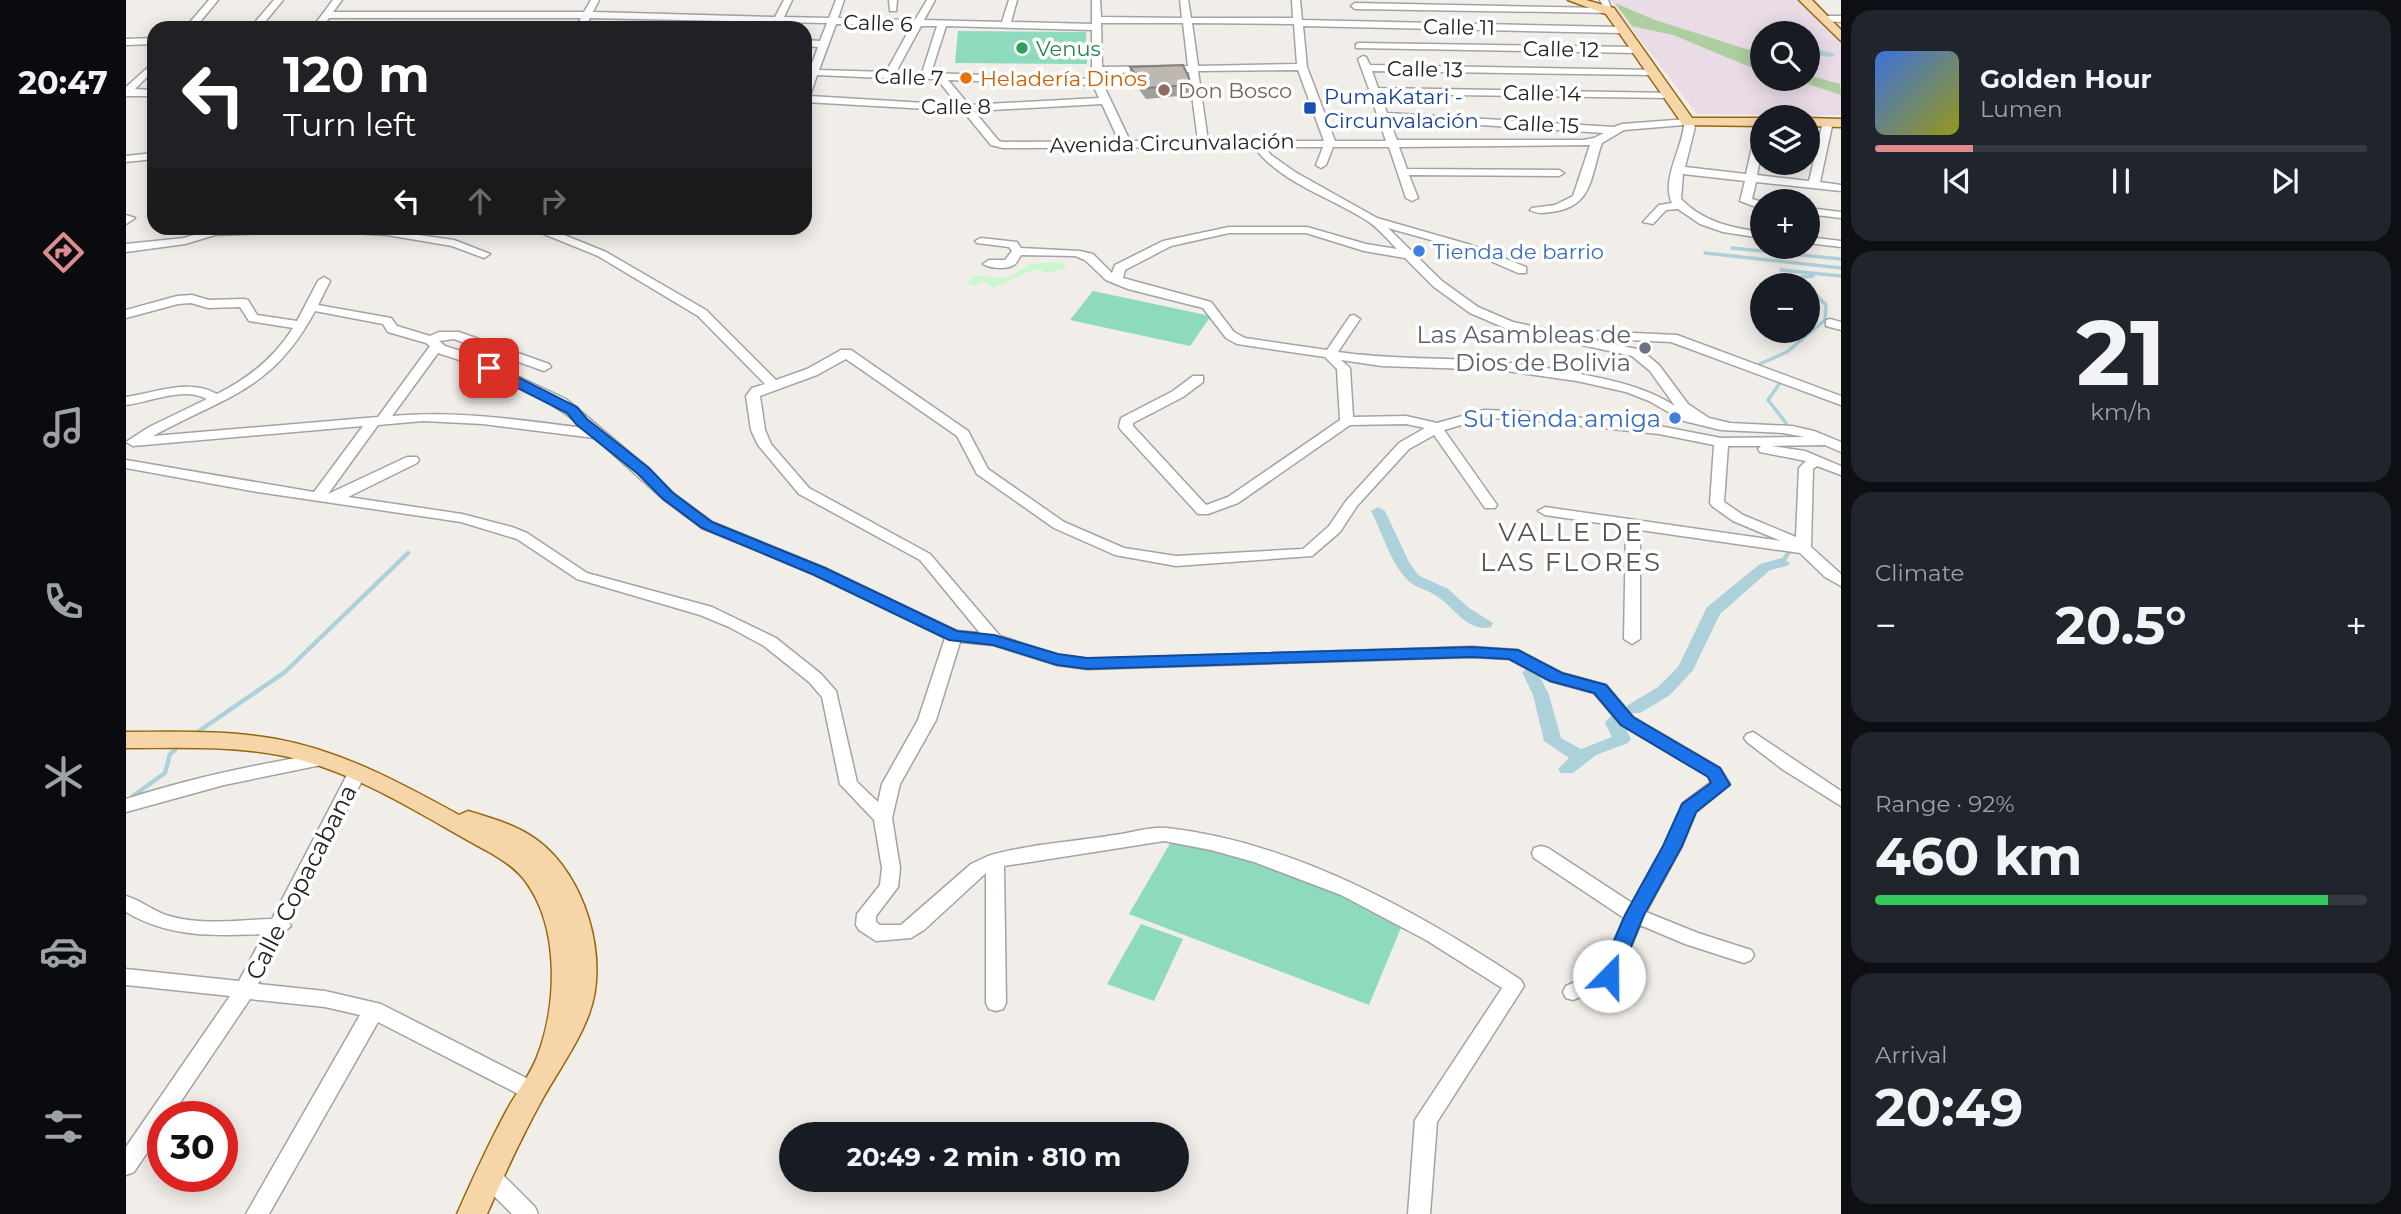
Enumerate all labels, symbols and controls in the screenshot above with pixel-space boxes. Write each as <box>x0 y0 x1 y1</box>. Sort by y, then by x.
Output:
street label: Calle 6 <box>843 9 913 37</box>
street label: Calle 11 <box>1423 14 1495 40</box>
map controls <box>1750 21 1820 343</box>
button: search <box>1750 21 1820 91</box>
place label: Venus <box>1036 36 1101 61</box>
street label: Calle 12 <box>1523 36 1599 62</box>
marker: Venus <box>1014 40 1030 56</box>
text: 120 m <box>283 45 430 104</box>
icon: left <box>168 49 259 140</box>
street label: Calle 13 <box>1387 56 1463 82</box>
text: 20:47 <box>18 63 108 102</box>
street label: Calle 7 <box>874 63 944 91</box>
text: Golden Hour <box>1980 63 2152 95</box>
place label: Heladería Dinos <box>980 66 1147 91</box>
marker: Heladería Dinos <box>958 70 974 86</box>
place label: Don Bosco <box>1178 78 1292 103</box>
street label: Calle 14 <box>1503 80 1581 106</box>
marker: Don Bosco <box>1156 82 1172 98</box>
place label: PumaKatari - Circunvalación <box>1324 84 1479 133</box>
street label: Calle 8 <box>921 94 991 119</box>
text: Lumen <box>1980 95 2063 123</box>
marker: PumaKatari - Circunvalación <box>1302 100 1318 116</box>
text: Turn left <box>283 105 417 144</box>
button: layers <box>1750 105 1820 175</box>
street label: Calle 15 <box>1502 110 1580 138</box>
street label: Avenida Circunvalación <box>1049 128 1295 158</box>
icon: previous <box>1938 162 1976 200</box>
icon: pause <box>2102 162 2140 200</box>
icon: next <box>2266 162 2304 200</box>
icon: left <box>388 182 426 220</box>
icon: ahead <box>461 182 499 220</box>
icon: right <box>534 182 572 220</box>
button: + <box>1750 189 1820 259</box>
icon: directions <box>39 228 88 277</box>
place label: Tienda de barrio <box>1433 239 1604 264</box>
marker: Tienda de barrio <box>1411 243 1427 259</box>
button: − <box>1750 273 1820 343</box>
text: 21 <box>2076 297 2166 408</box>
place label: Las Asambleas de Dios de Bolivia <box>1416 320 1631 377</box>
pin <box>459 338 519 398</box>
marker: Las Asambleas de Dios de Bolivia <box>1637 340 1653 356</box>
icon: arrive <box>470 349 508 387</box>
text: km/h <box>2090 398 2152 426</box>
icon: music <box>39 403 88 452</box>
place label: Su tienda amiga <box>1464 404 1661 433</box>
marker: Su tienda amiga <box>1667 410 1683 426</box>
district label: VALLE DE LAS FLORES <box>1480 516 1662 578</box>
text: Climate <box>1875 559 1964 587</box>
icon: phone <box>39 577 88 626</box>
text: 20.5° <box>2055 594 2187 657</box>
text: − <box>1875 602 1897 649</box>
text: + <box>2345 602 2367 649</box>
icon: climate <box>39 752 88 801</box>
street label: Calle Copacabana <box>239 780 363 984</box>
text: Range · 92% <box>1875 790 2015 818</box>
text: 460 km <box>1875 825 2082 888</box>
icon: car <box>39 927 88 976</box>
position arrow <box>1572 939 1646 1013</box>
text: Arrival <box>1875 1041 1948 1069</box>
text: 20:49 <box>1875 1076 2023 1139</box>
speed limit sign: 30 <box>147 1101 238 1192</box>
icon: filters <box>39 1102 88 1151</box>
text: 20:49 · 2 min · 810 m <box>847 1141 1121 1173</box>

